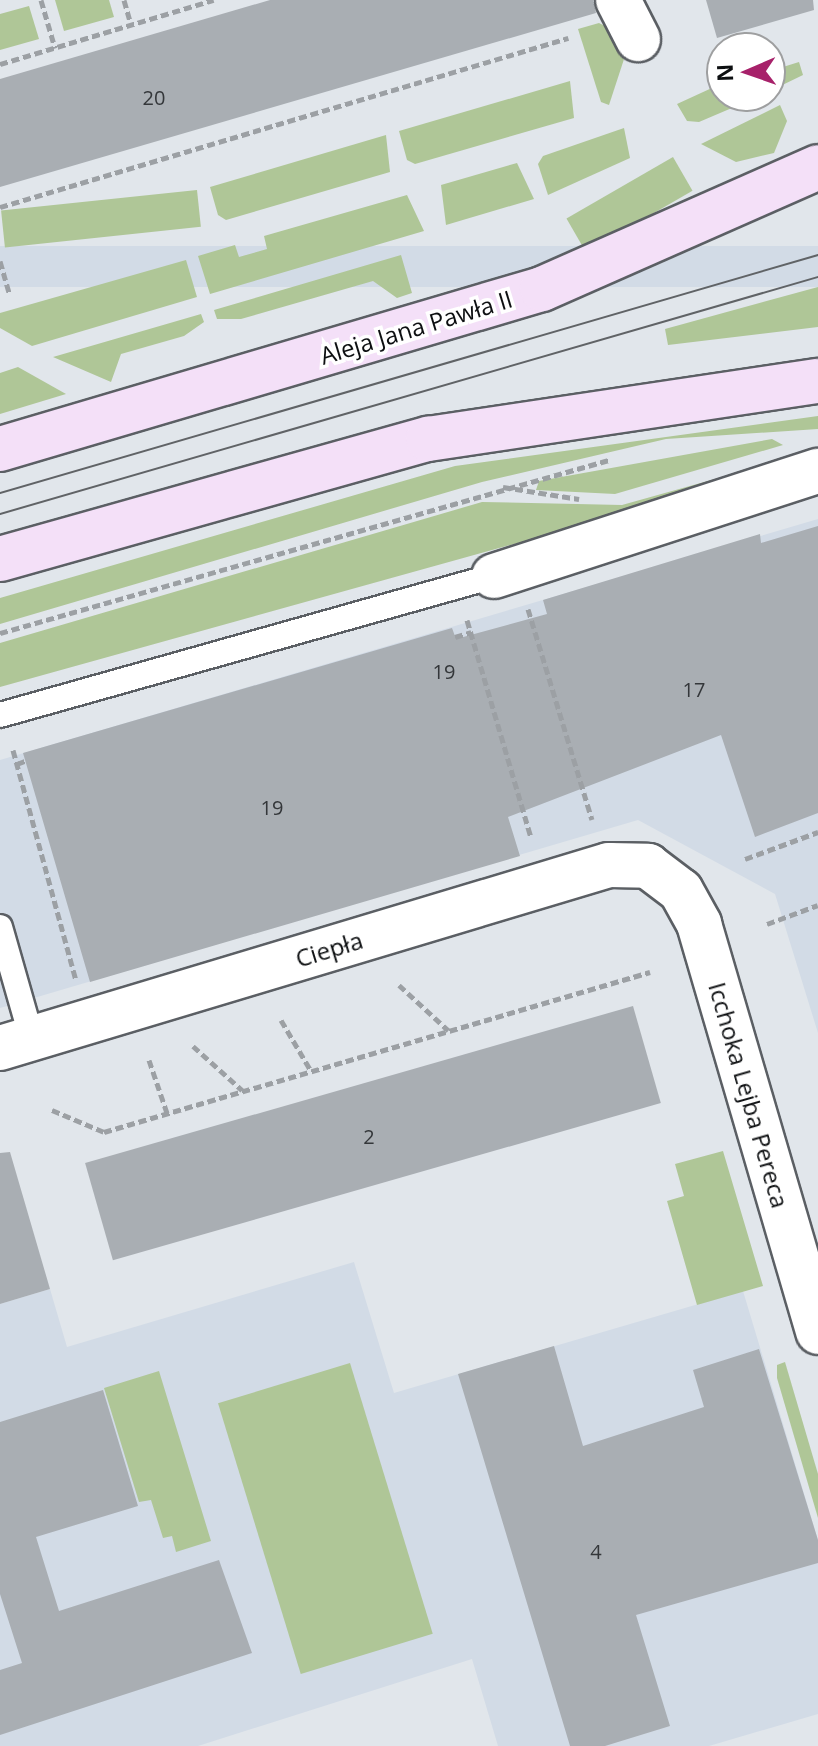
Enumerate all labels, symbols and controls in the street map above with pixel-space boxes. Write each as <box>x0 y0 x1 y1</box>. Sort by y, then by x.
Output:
north arrow <box>706 32 786 112</box>
text: N <box>709 63 739 82</box>
house number: 20 <box>143 85 165 109</box>
street label: Aleja Jana Pawła II <box>316 284 516 370</box>
house number: 19 <box>433 659 455 683</box>
house number: 17 <box>683 677 705 701</box>
house number: 19 <box>261 795 283 819</box>
street label: Ciepła <box>292 925 366 973</box>
street label: Icchoka Lejba Pereca <box>703 979 795 1211</box>
house number: 2 <box>363 1124 375 1148</box>
house number: 4 <box>590 1539 602 1563</box>

